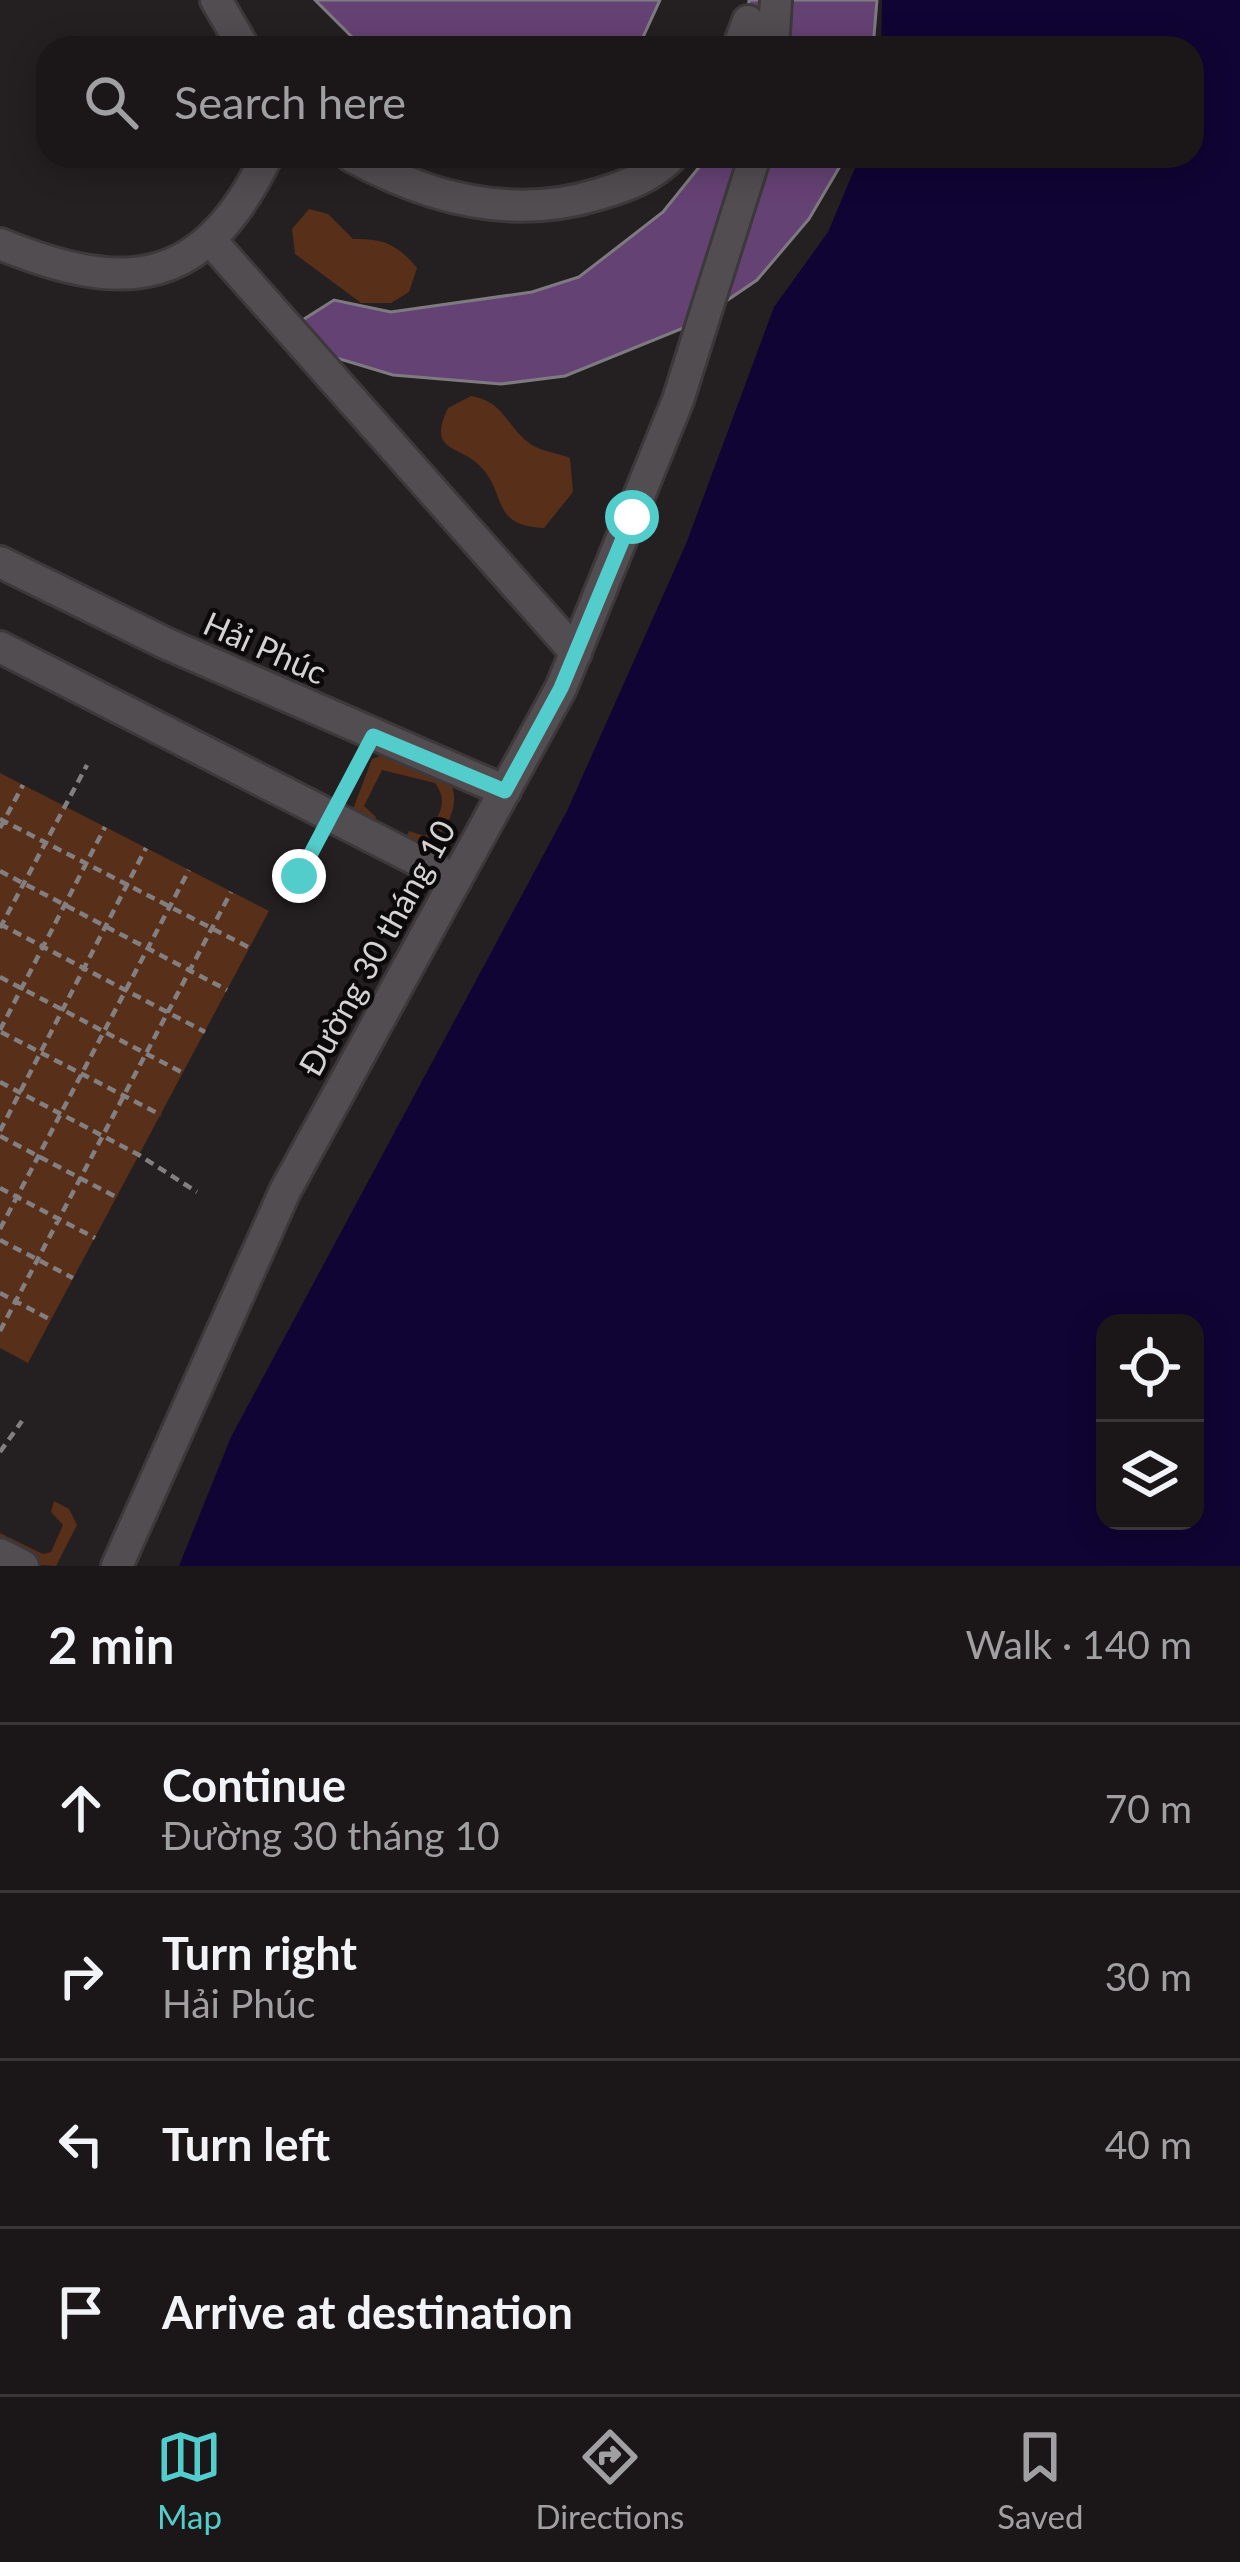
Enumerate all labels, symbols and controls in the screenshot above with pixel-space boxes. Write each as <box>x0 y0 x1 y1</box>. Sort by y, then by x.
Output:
search box <box>36 36 1204 168</box>
icon: search <box>78 69 144 135</box>
text: Search here <box>174 75 406 129</box>
route start <box>605 490 659 544</box>
street label: Hải Phúc <box>198 602 333 692</box>
street label: Đường 30 tháng 10 <box>289 813 463 1082</box>
route end <box>272 849 326 903</box>
map controls <box>1096 1314 1204 1530</box>
button: locate <box>1096 1314 1204 1422</box>
button: layers <box>1096 1422 1204 1530</box>
text: 2 min <box>48 1614 174 1675</box>
text: Walk · 140 m <box>965 1621 1192 1667</box>
text: Continue <box>162 1758 346 1812</box>
icon: ahead <box>48 1775 114 1841</box>
text: 70 m <box>1105 1785 1192 1831</box>
text: Đường 30 tháng 10 <box>162 1812 500 1858</box>
text: Turn right <box>162 1926 357 1980</box>
icon: right <box>48 1943 114 2009</box>
text: 30 m <box>1105 1953 1192 1999</box>
text: Hải Phúc <box>162 1980 315 2026</box>
icon: left <box>48 2111 114 2177</box>
text: Turn left <box>162 2117 330 2171</box>
text: 40 m <box>1105 2121 1192 2167</box>
icon: arrive <box>48 2279 114 2345</box>
text: Arrive at destination <box>162 2285 573 2339</box>
tab: Map <box>156 2424 222 2536</box>
tab: Directions <box>535 2424 684 2536</box>
tab: Saved <box>997 2424 1084 2536</box>

